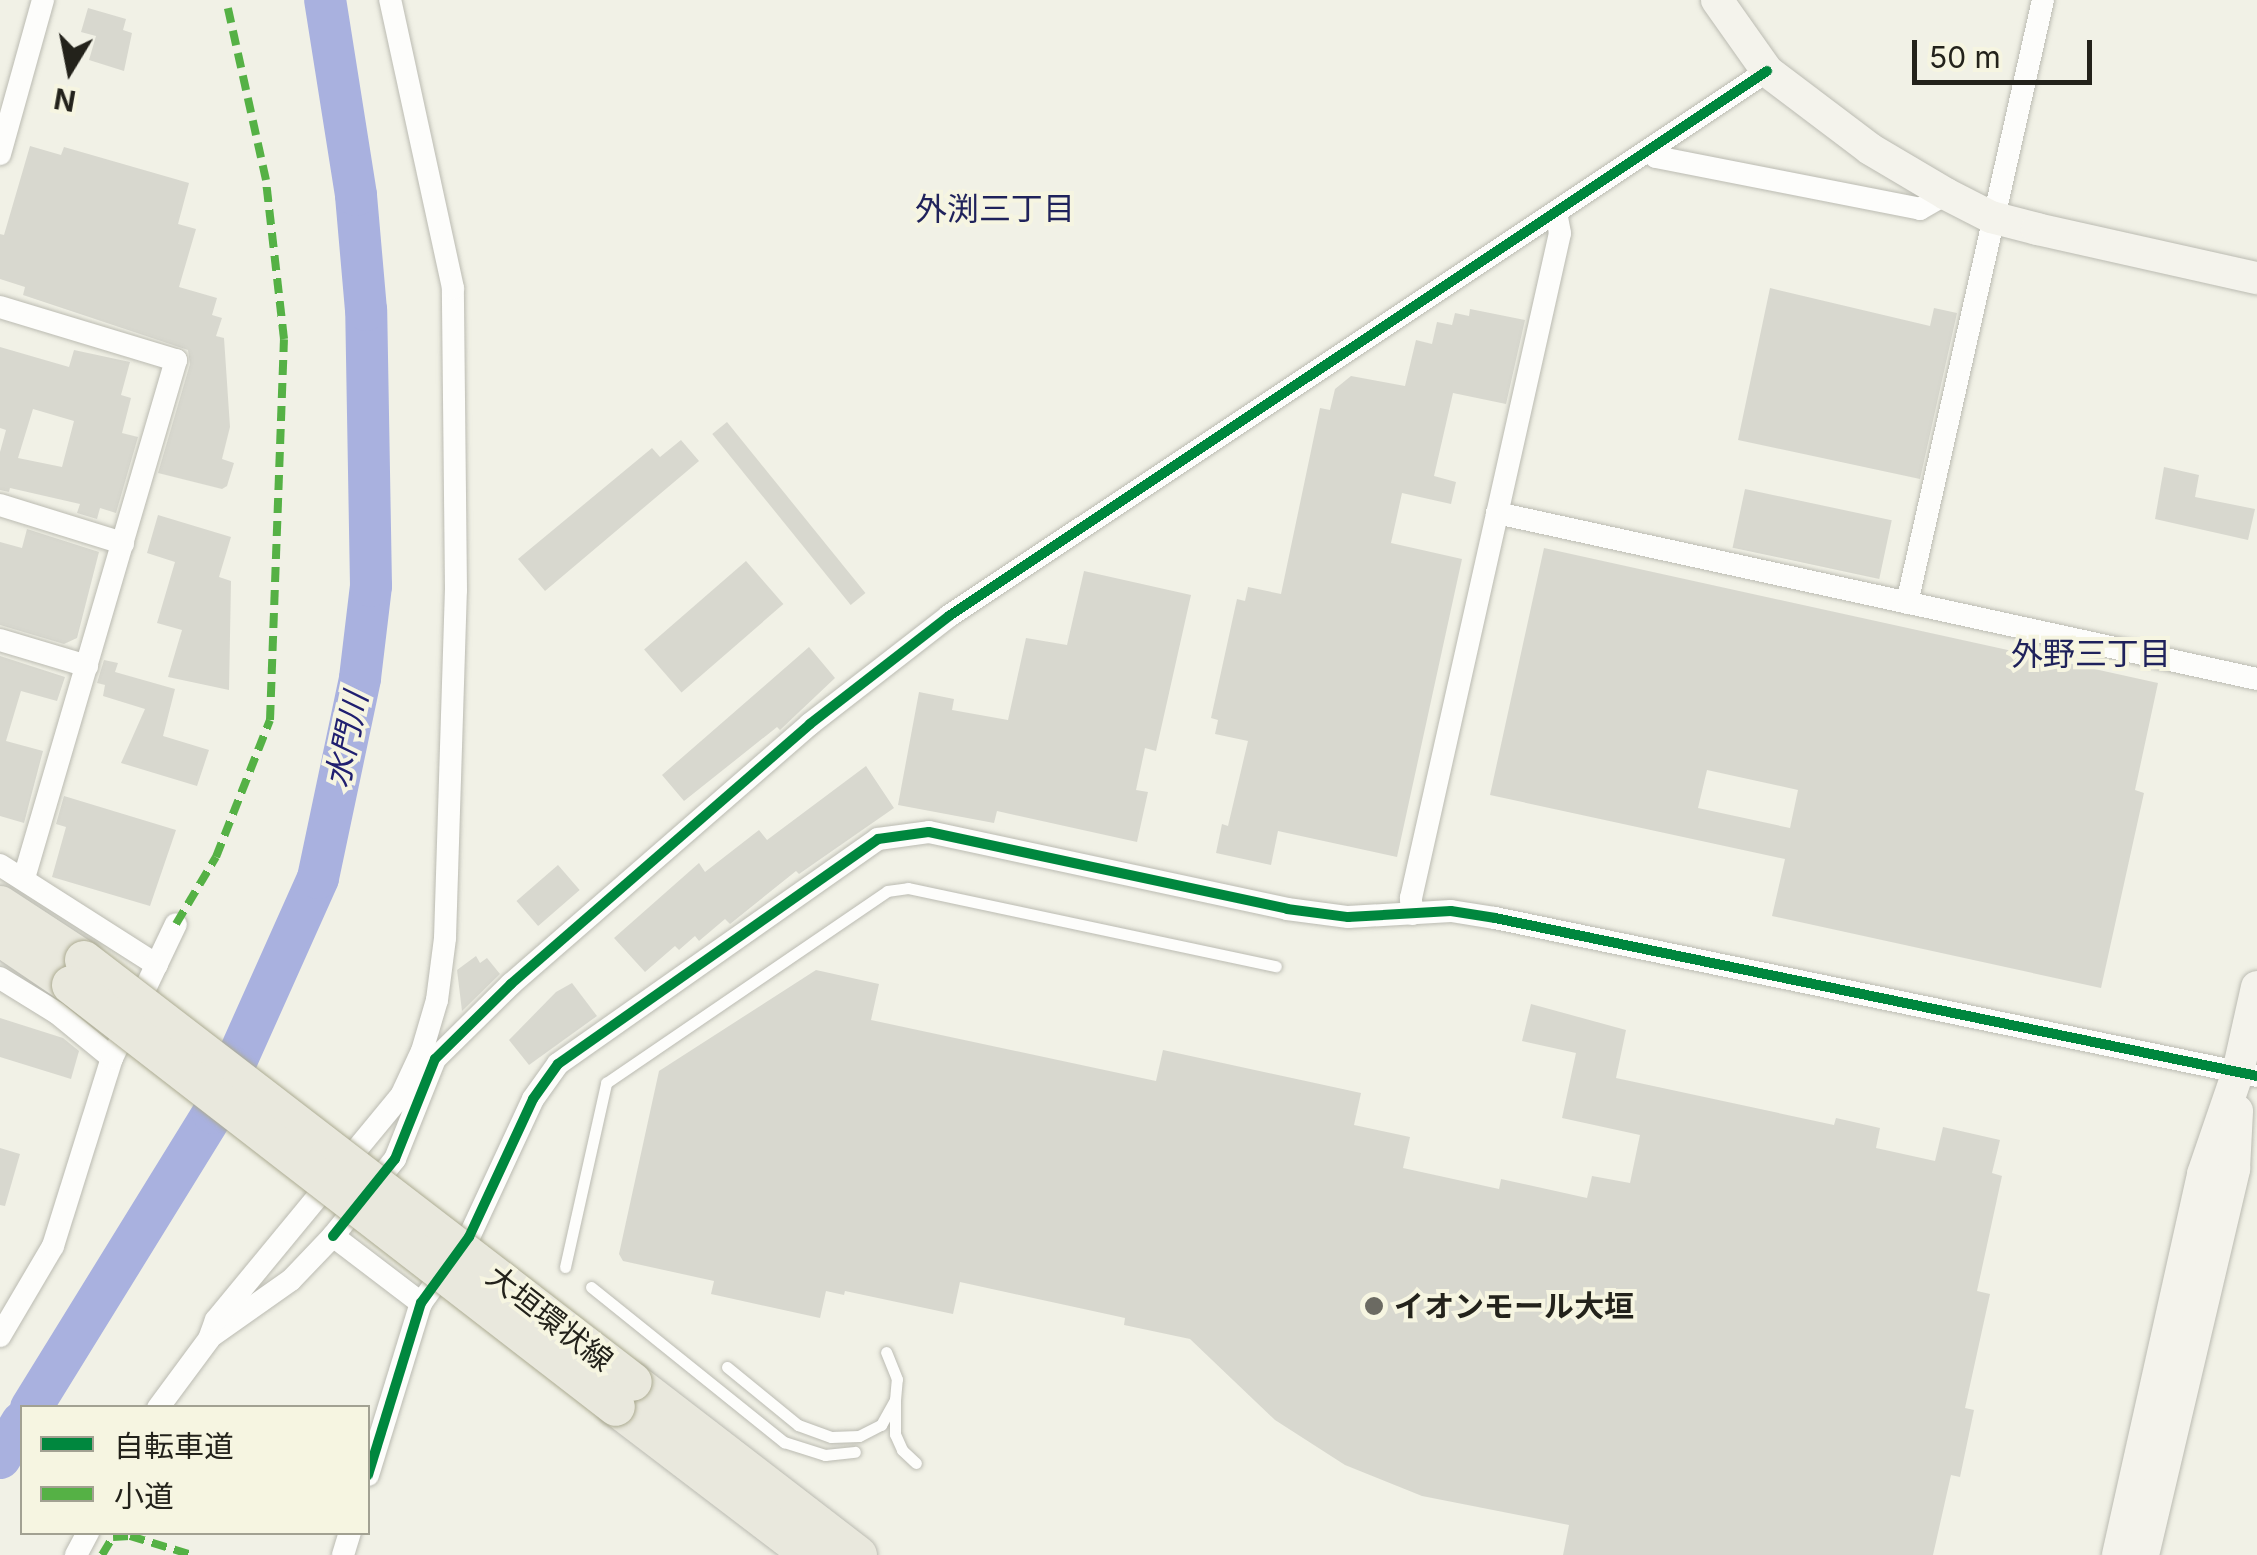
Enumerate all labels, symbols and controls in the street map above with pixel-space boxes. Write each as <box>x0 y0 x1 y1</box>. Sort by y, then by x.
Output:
north arrow <box>20 20 120 120</box>
scale bar <box>1917 20 2097 82</box>
text: 50 m <box>1929 39 2001 75</box>
text: N <box>51 81 78 118</box>
district label: 外渕三丁目 <box>915 190 1075 228</box>
district label: 外野三丁目 <box>2011 635 2171 673</box>
water label: 水門川 <box>318 689 376 791</box>
street label: 大垣環状線 <box>480 1258 620 1378</box>
place label: イオンモール大垣 <box>1394 1288 1634 1324</box>
marker: イオンモール大垣 <box>1363 1295 1385 1317</box>
legend <box>20 1405 370 1535</box>
text: 自転車道 <box>114 1428 234 1464</box>
text: 小道 <box>114 1478 174 1514</box>

